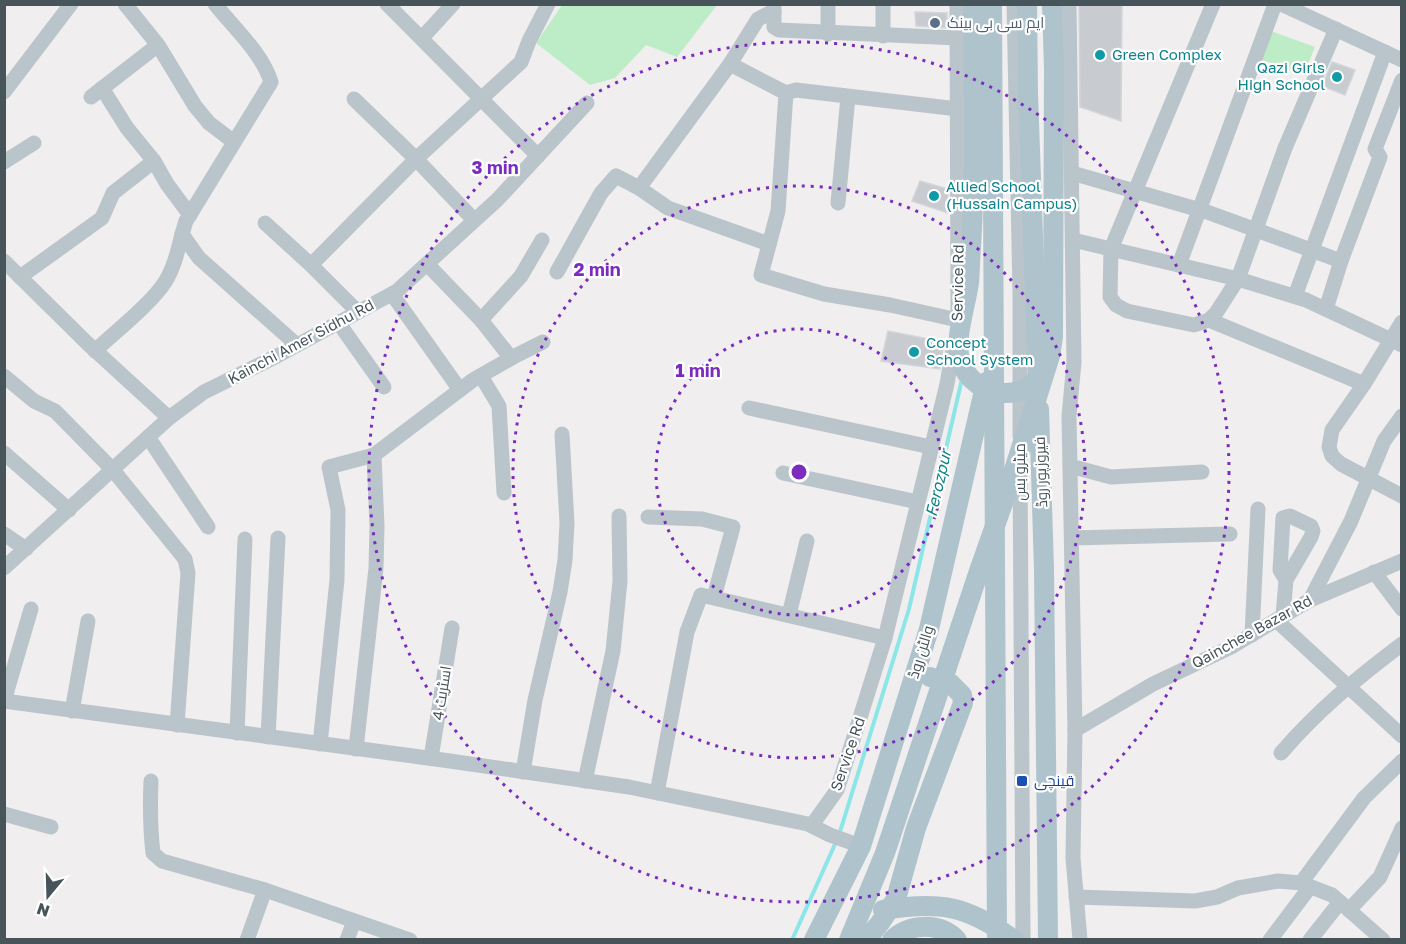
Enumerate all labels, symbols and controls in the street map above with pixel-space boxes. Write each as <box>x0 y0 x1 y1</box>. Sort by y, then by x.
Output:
place label: ایم سی بی بینک <box>947 13 1044 33</box>
marker: ایم سی بی بینک <box>928 16 942 30</box>
place label: Green Complex <box>1112 45 1222 63</box>
marker: Green Complex <box>1093 48 1107 62</box>
place label: Qazi Girls High School <box>1238 58 1325 93</box>
marker: Qazi Girls High School <box>1330 70 1344 84</box>
text: 3 min <box>471 156 519 178</box>
place label: Allied School (Hussain Campus) <box>946 177 1077 212</box>
marker: Allied School (Hussain Campus) <box>927 189 941 203</box>
street label: Service Rd <box>947 244 967 322</box>
text: 2 min <box>573 258 621 280</box>
street label: Kainchi Amer Sidhu Rd <box>224 295 377 387</box>
place label: Concept School System <box>926 333 1033 368</box>
marker: Concept School System <box>907 345 921 359</box>
text: 1 min <box>675 359 721 381</box>
street label: فیروزپور روڈ <box>1030 436 1052 508</box>
street label: میٹرو بس <box>1010 443 1030 501</box>
water label: Ferozpur <box>921 445 956 518</box>
centre of rings <box>789 462 809 482</box>
street label: Qainchee Bazar Rd <box>1188 591 1315 672</box>
street label: والٹن روڈ <box>903 623 939 681</box>
street label: اسٹریٹ 4 <box>428 665 455 721</box>
street label: Service Rd <box>826 714 868 793</box>
place label: قینچی <box>1034 771 1074 791</box>
marker: قینچی <box>1015 774 1029 788</box>
north arrow <box>18 866 78 926</box>
text: N <box>34 899 52 922</box>

